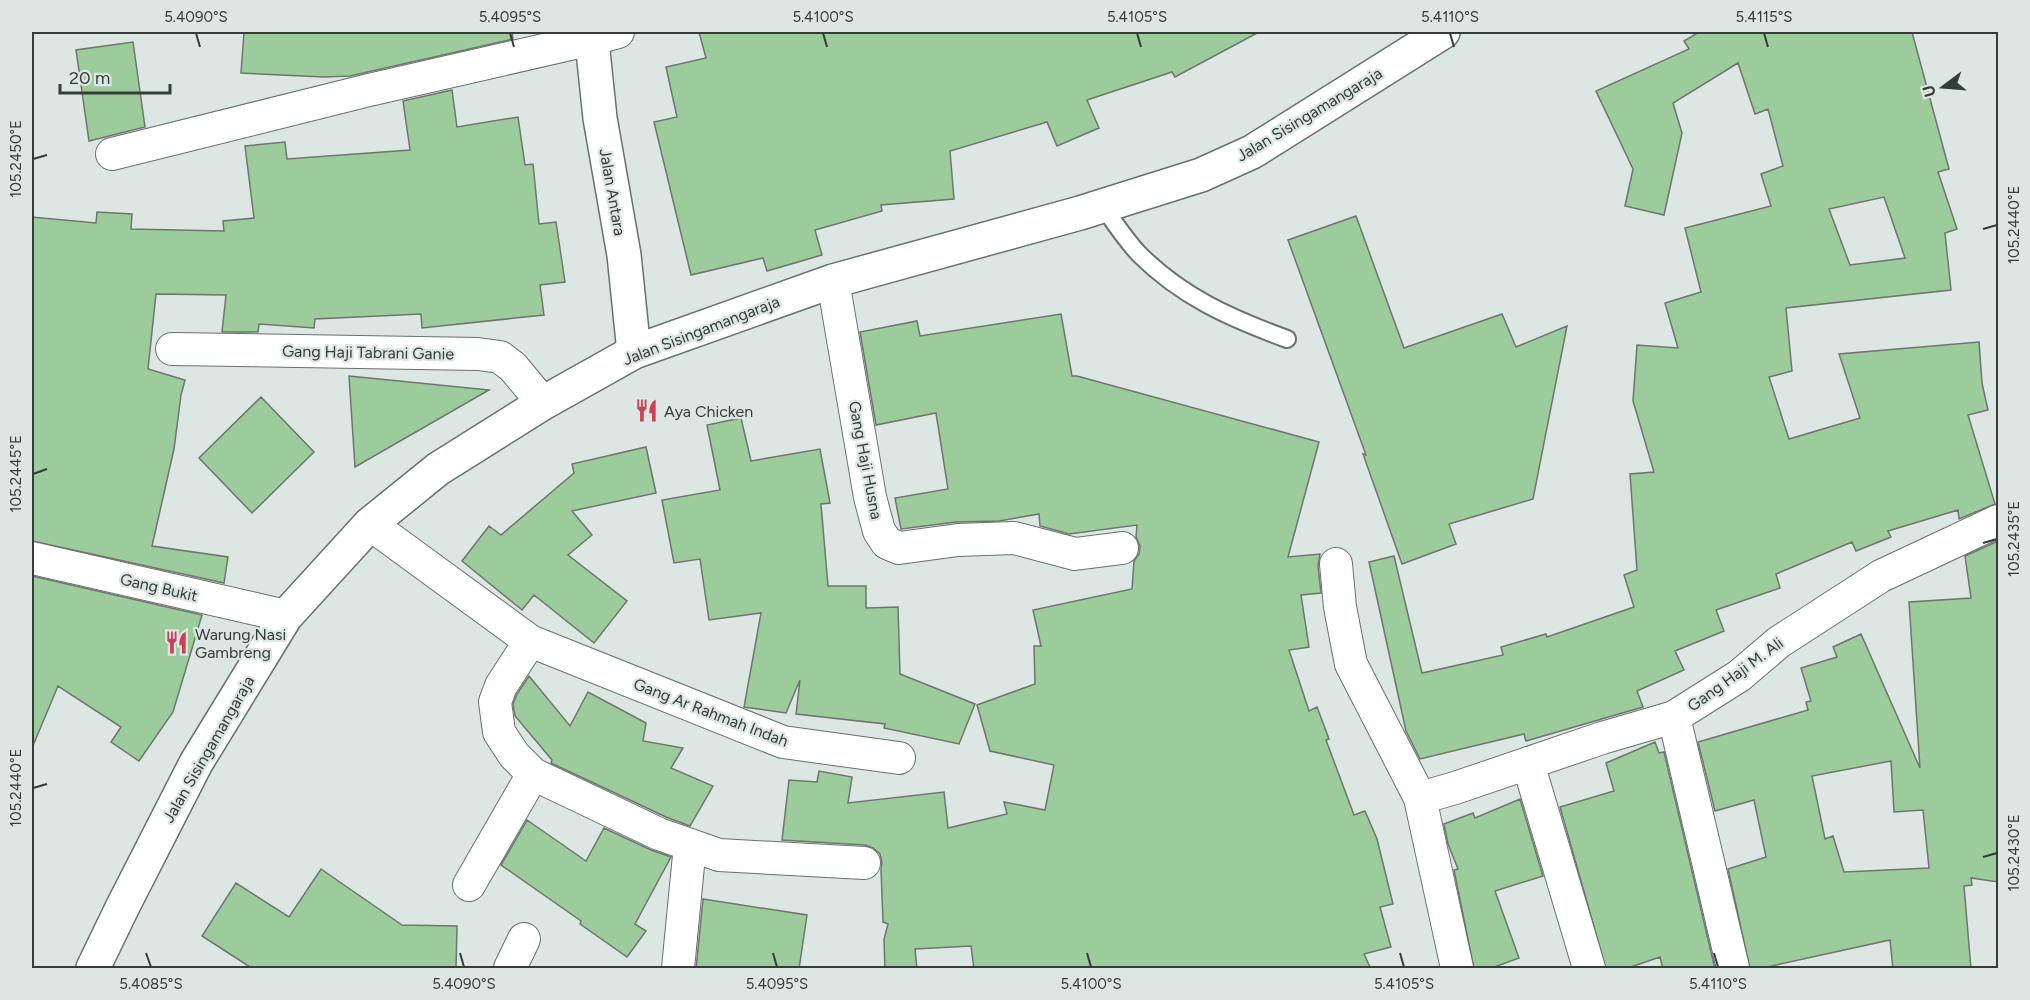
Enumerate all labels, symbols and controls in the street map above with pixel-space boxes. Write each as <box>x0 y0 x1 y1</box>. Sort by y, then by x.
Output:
text: 5.4090°S <box>164 8 228 26</box>
text: 5.4095°S <box>479 8 541 26</box>
text: 5.4100°S <box>792 8 854 26</box>
text: 5.4105°S <box>1107 8 1167 26</box>
text: 5.4110°S <box>1421 8 1479 26</box>
text: 5.4115°S <box>1736 8 1792 26</box>
scale bar <box>60 57 170 95</box>
north arrow <box>1913 57 1973 117</box>
street label: Jalan Sisingamangaraja <box>1233 63 1385 165</box>
text: 20 m <box>69 67 110 89</box>
text: U <box>1918 83 1940 99</box>
text: 105.2450°E <box>7 120 25 198</box>
street label: Jalan Antara <box>595 147 630 237</box>
text: 105.2440°E <box>2005 186 2023 264</box>
street label: Jalan Sisingamangaraja <box>620 292 782 369</box>
street label: Gang Haji Tabrani Ganie <box>282 342 454 364</box>
restaurant icon: Aya Chicken <box>633 398 659 424</box>
street label: Gang Haji Husna <box>845 399 886 521</box>
place label: Aya Chicken <box>664 402 753 421</box>
text: 105.2445°E <box>7 435 25 513</box>
text: 105.2435°E <box>2005 501 2023 577</box>
street label: Gang Bukit <box>118 569 199 606</box>
place label: Warung Nasi Gambreng <box>195 625 286 662</box>
restaurant icon: Warung Nasi Gambreng <box>164 630 190 656</box>
street label: Gang Haji M. Ali <box>1684 633 1787 715</box>
street label: Jalan Sisingamangaraja <box>159 672 258 826</box>
street label: Gang Ar Rahmah Indah <box>631 674 791 751</box>
text: 105.2440°E <box>7 749 25 827</box>
text: 105.2430°E <box>2005 814 2023 892</box>
text: 5.4085°S <box>119 975 183 993</box>
text: 5.4090°S <box>432 975 496 993</box>
text: 5.4095°S <box>746 975 808 993</box>
text: 5.4100°S <box>1060 975 1122 993</box>
text: 5.4105°S <box>1374 975 1434 993</box>
text: 5.4110°S <box>1689 975 1747 993</box>

